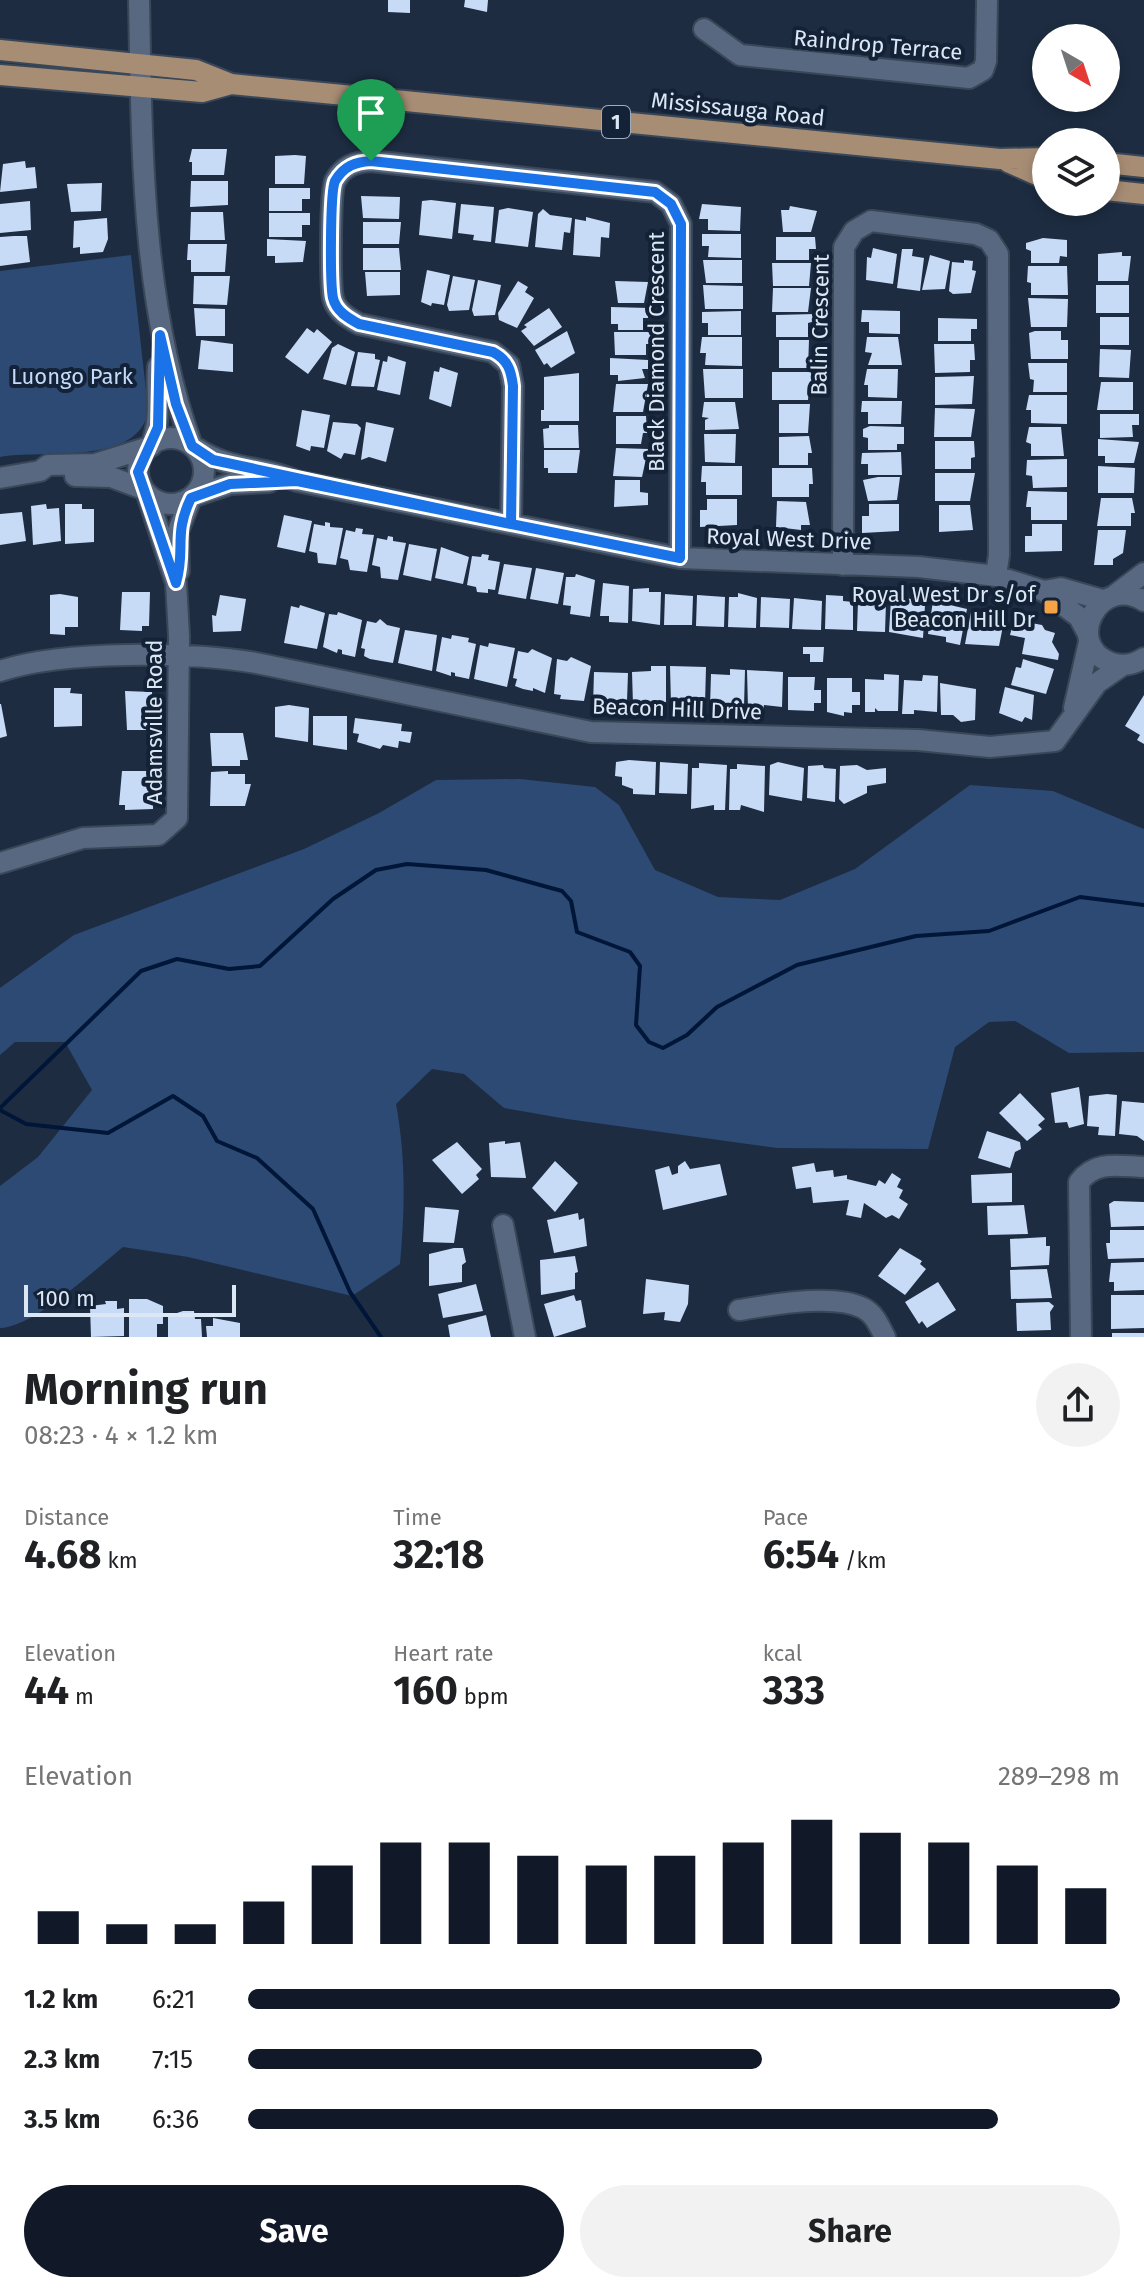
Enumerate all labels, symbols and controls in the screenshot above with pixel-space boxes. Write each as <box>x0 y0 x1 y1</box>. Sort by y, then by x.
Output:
street label: Raindrop Terrace <box>792 24 964 66</box>
north arrow <box>1032 24 1120 112</box>
map controls <box>1032 24 1120 216</box>
pin <box>337 79 405 161</box>
street label: Mississauga Road <box>650 86 826 132</box>
icon: arrive <box>349 91 393 135</box>
road number: 1 <box>602 106 630 138</box>
button: layers <box>1032 128 1120 216</box>
street label: Black Diamond Crescent <box>643 232 670 472</box>
street label: Balin Crescent <box>805 254 835 396</box>
park label: Luongo Park <box>11 363 134 390</box>
street label: Royal West Drive <box>706 523 872 555</box>
place label: Royal West Dr s/of Beacon Hill Dr <box>851 581 1037 633</box>
marker: Royal West Dr s/of Beacon Hill Dr <box>1042 598 1060 616</box>
street label: Adamsville Road <box>141 640 168 804</box>
street label: Beacon Hill Drive <box>591 693 763 725</box>
scale bar <box>24 1281 236 1317</box>
text: 100 m <box>36 1285 95 1312</box>
text: Morning run <box>24 1363 268 1416</box>
button: share <box>1036 1363 1120 1447</box>
text: 08:23 · 4 × 1.2 km <box>24 1420 218 1451</box>
text: Distance <box>24 1504 109 1531</box>
text: Time <box>393 1504 442 1531</box>
text: Pace <box>763 1504 808 1531</box>
text: 4.68 <box>24 1531 102 1579</box>
text: 32:18 <box>393 1531 484 1579</box>
text: 6:54 <box>763 1531 839 1579</box>
text: km <box>102 1547 138 1574</box>
text: /km <box>839 1547 887 1574</box>
text: Elevation <box>24 1640 116 1667</box>
text: Heart rate <box>393 1640 494 1667</box>
text: kcal <box>763 1640 802 1667</box>
text: 44 <box>24 1667 69 1715</box>
text: 160 <box>393 1667 458 1715</box>
text: 333 <box>763 1667 825 1715</box>
text: m <box>69 1683 94 1710</box>
text: bpm <box>458 1683 509 1710</box>
text: Elevation <box>24 1761 133 1792</box>
text: 289–298 m <box>998 1761 1120 1792</box>
text: 1.2 km <box>24 1984 98 2015</box>
text: 6:21 <box>152 1984 196 2015</box>
text: 2.3 km <box>24 2044 100 2075</box>
text: 7:15 <box>152 2044 193 2075</box>
text: 3.5 km <box>24 2104 100 2135</box>
text: 6:36 <box>152 2104 199 2135</box>
button: Save <box>24 2185 564 2277</box>
button: Share <box>580 2185 1120 2277</box>

